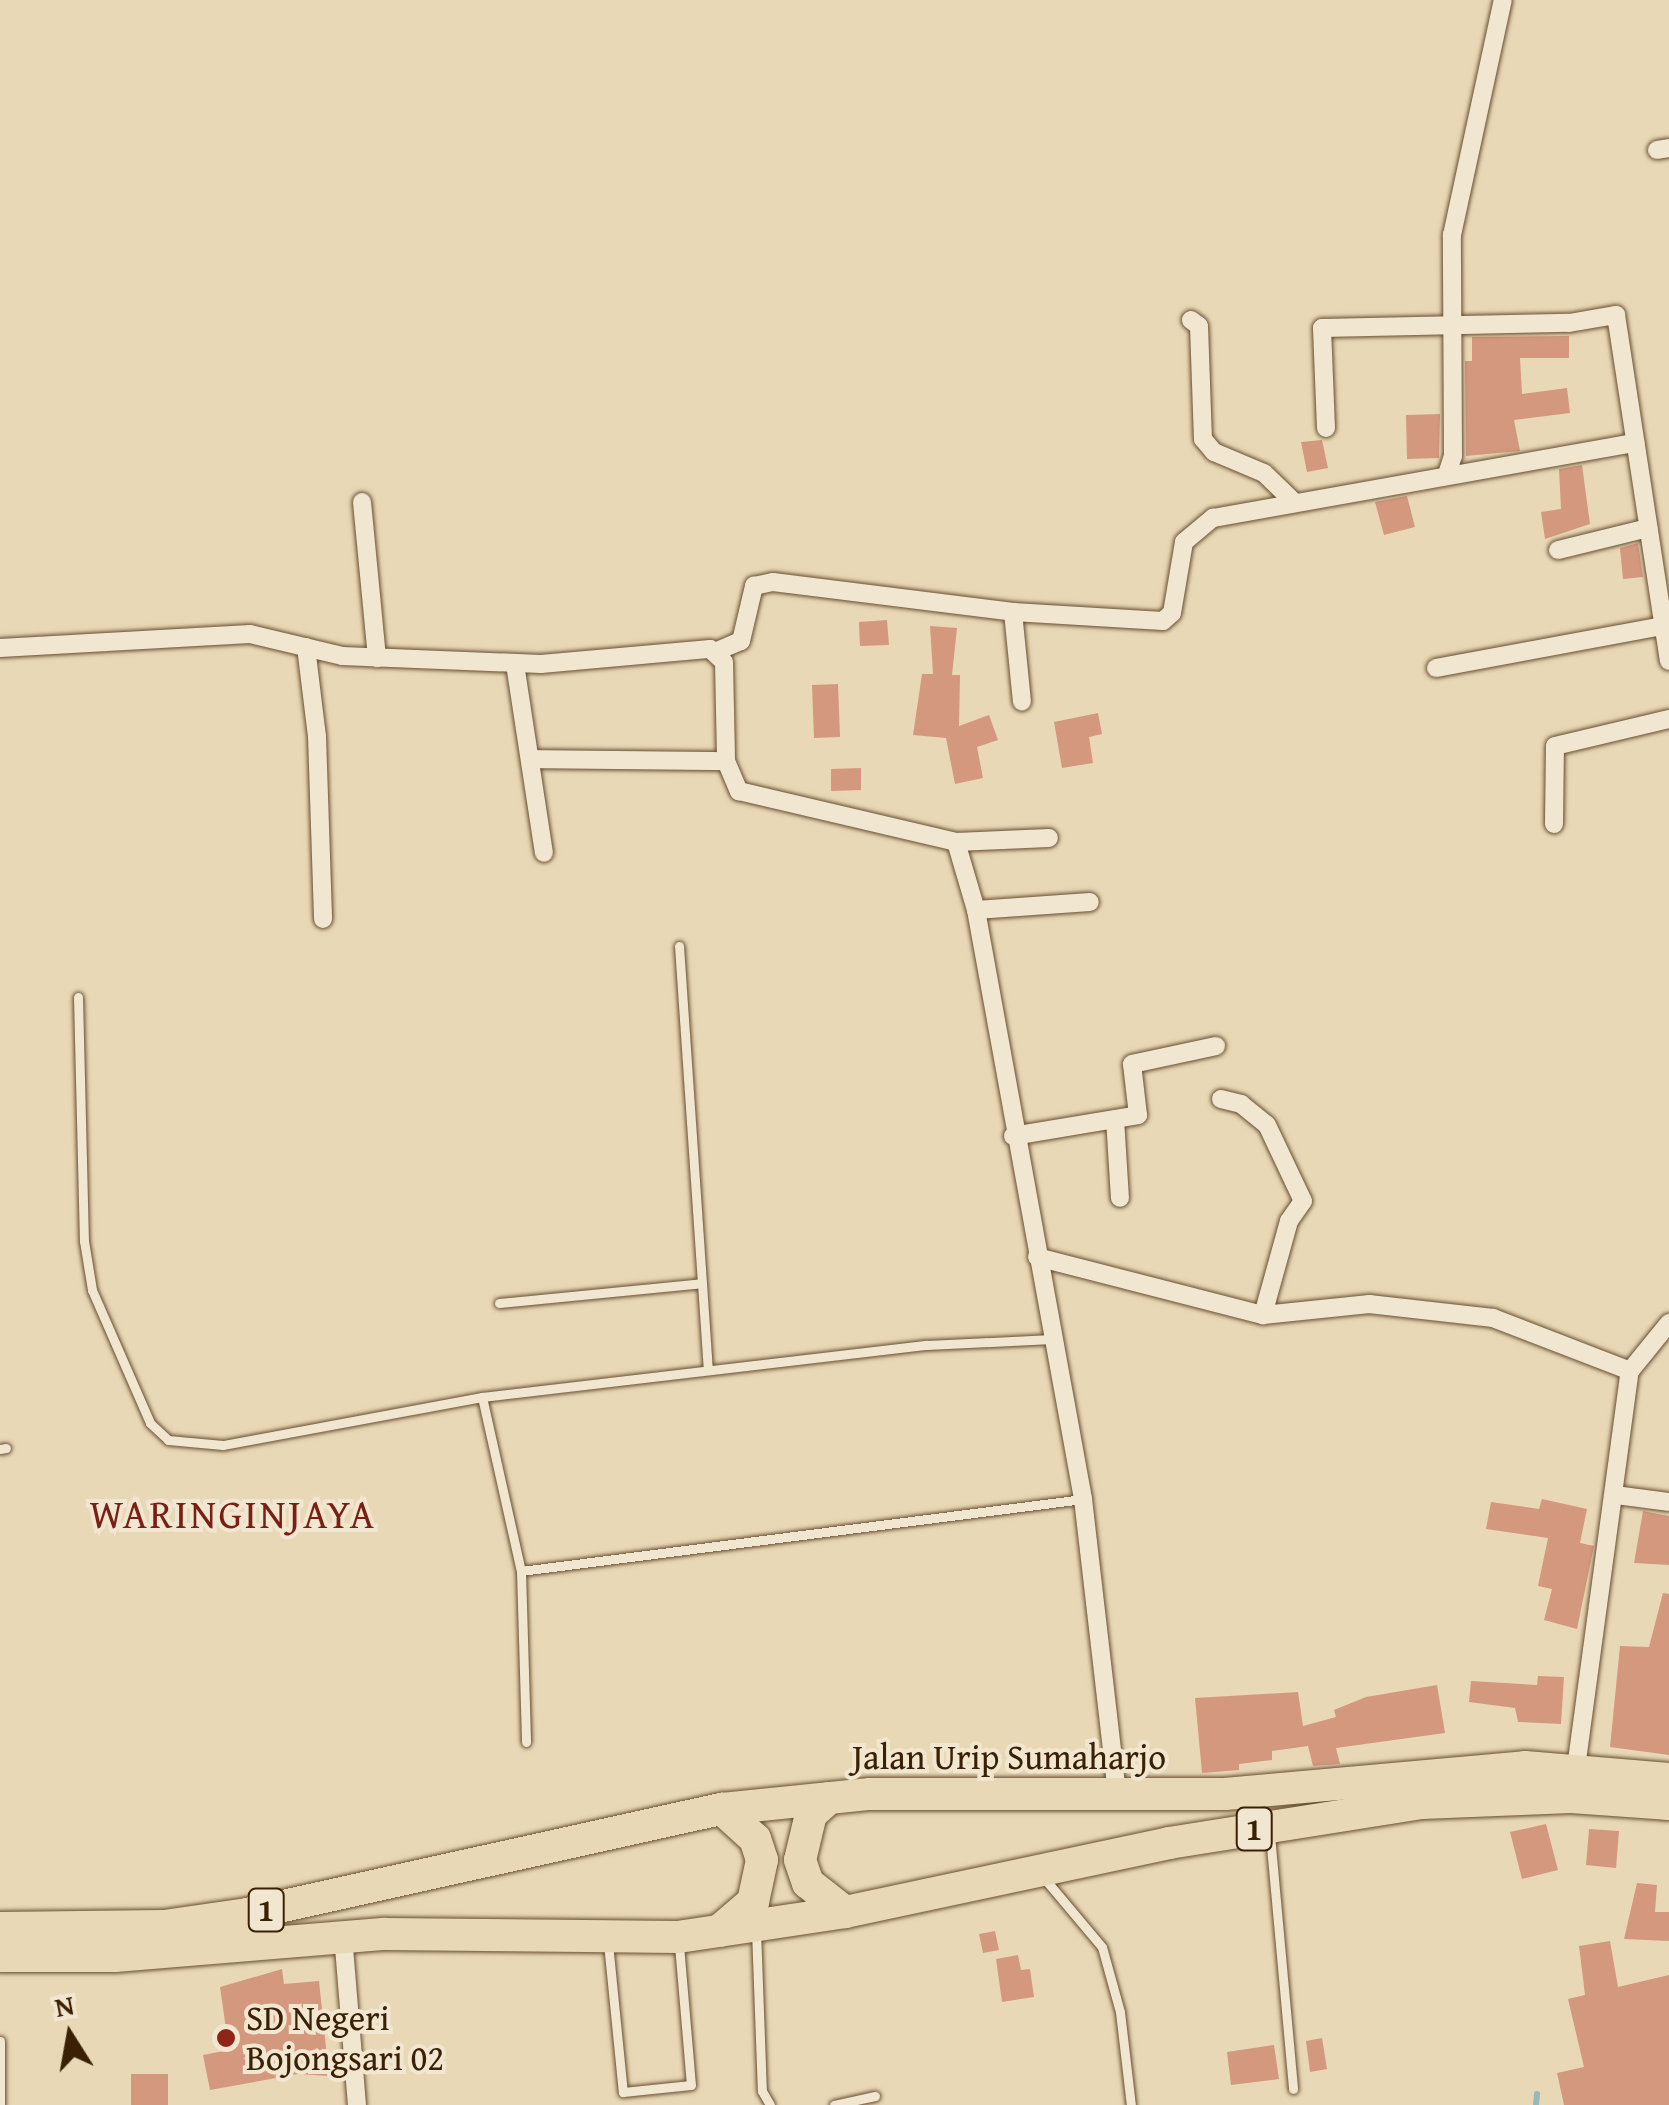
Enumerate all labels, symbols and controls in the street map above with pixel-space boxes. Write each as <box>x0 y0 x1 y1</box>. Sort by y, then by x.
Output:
district label: WARINGINJAYA <box>89 1490 377 1538</box>
street label: Jalan Urip Sumaharjo <box>852 1736 1166 1778</box>
road number: 1 <box>1234 1802 1274 1856</box>
road number: 1 <box>246 1883 286 1937</box>
text: N <box>51 1983 77 2027</box>
north arrow <box>20 1985 120 2085</box>
place label: SD Negeri Bojongsari 02 <box>246 1997 444 2079</box>
marker: SD Negeri Bojongsari 02 <box>215 2027 237 2049</box>

